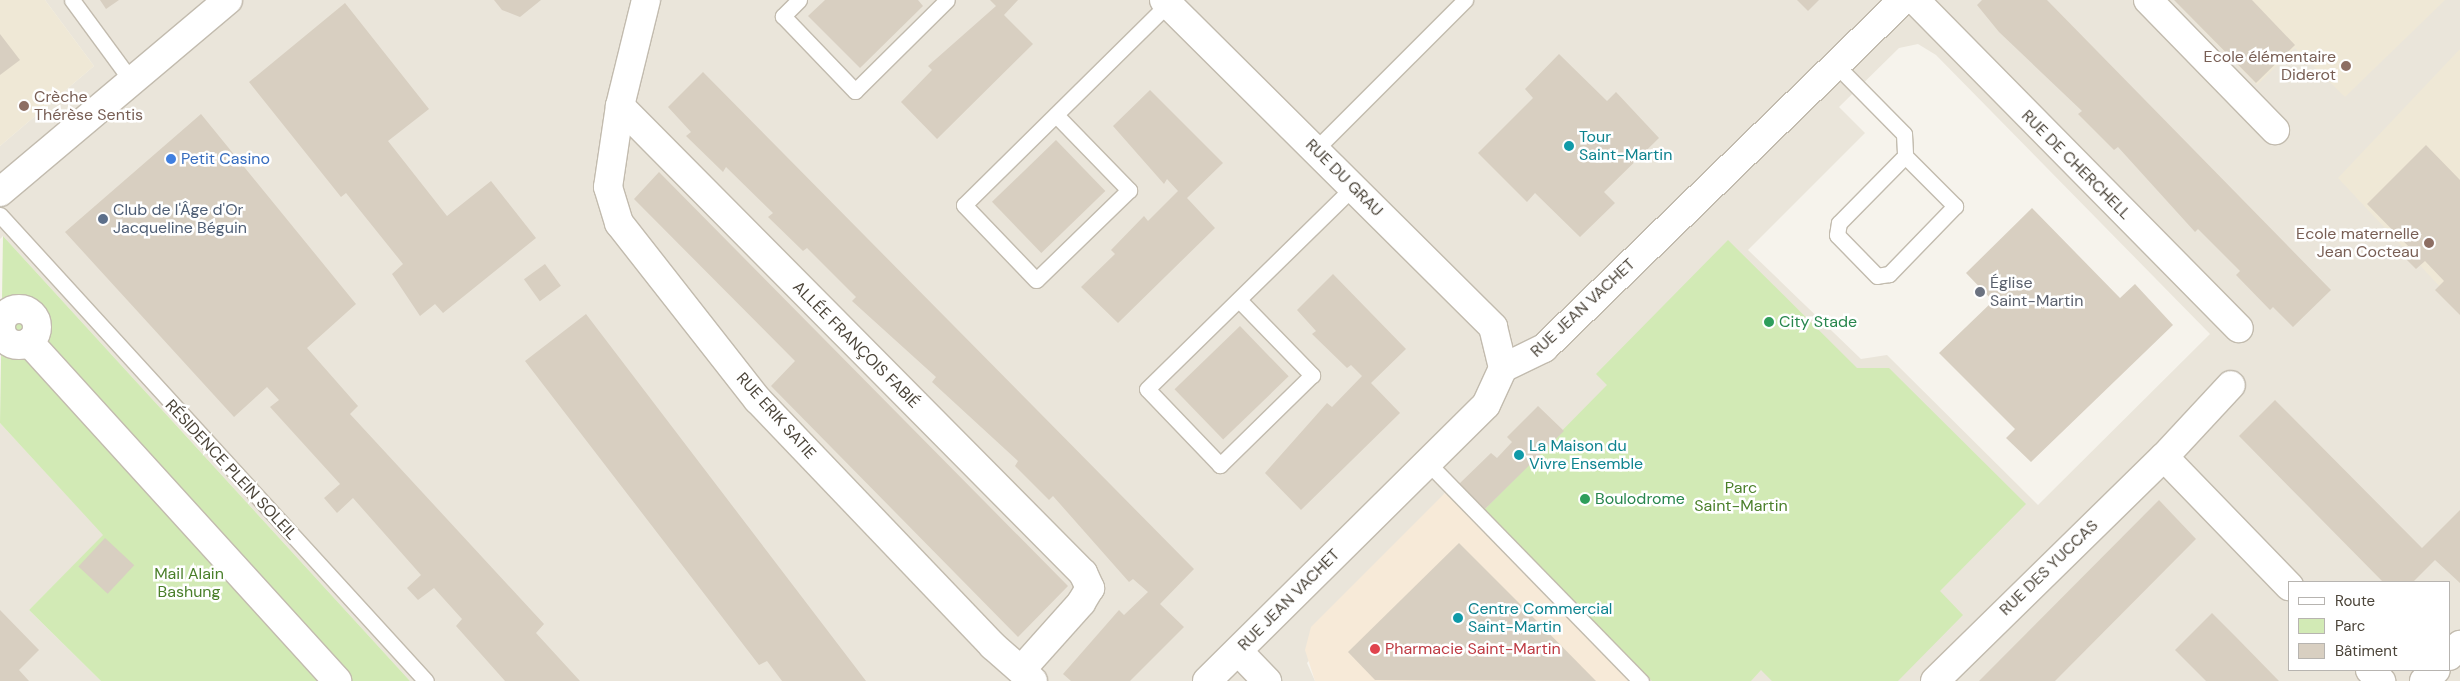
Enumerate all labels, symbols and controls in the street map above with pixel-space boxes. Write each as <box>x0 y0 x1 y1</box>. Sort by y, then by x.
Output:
place label: Ecole élémentaire Diderot <box>2204 47 2336 85</box>
marker: Ecole élémentaire Diderot <box>2340 60 2352 72</box>
place label: Crèche Thérèse Sentis <box>34 87 143 125</box>
marker: Crèche Thérèse Sentis <box>18 100 30 112</box>
street label: RUE DE CHERCHELL <box>2017 106 2135 224</box>
place label: Tour Saint-Martin <box>1579 127 1672 165</box>
street label: RUE DU GRAU <box>1301 135 1387 221</box>
marker: Tour Saint-Martin <box>1563 140 1575 152</box>
place label: Petit Casino <box>181 149 270 169</box>
marker: Petit Casino <box>165 153 177 165</box>
place label: Club de l'Âge d'Or Jacqueline Béguin <box>113 200 247 238</box>
marker: Club de l'Âge d'Or Jacqueline Béguin <box>97 213 109 225</box>
place label: Ecole maternelle Jean Cocteau <box>2296 224 2419 262</box>
marker: Ecole maternelle Jean Cocteau <box>2423 237 2435 249</box>
street label: RUE JEAN VACHET <box>1527 255 1639 361</box>
place label: Église Saint-Martin <box>1990 273 2083 311</box>
street label: ALLÉE FRANÇOIS FABIÉ <box>789 278 923 412</box>
marker: Église Saint-Martin <box>1974 286 1986 298</box>
place label: City Stade <box>1779 312 1857 332</box>
marker: City Stade <box>1763 316 1775 328</box>
street label: RUE ERIK SATIE <box>732 369 820 463</box>
street label: RÉSIDENCE PLEIN SOLEIL <box>161 396 301 544</box>
place label: La Maison du Vivre Ensemble <box>1529 436 1643 474</box>
marker: La Maison du Vivre Ensemble <box>1513 449 1525 461</box>
park label: Parc Saint-Martin <box>1694 478 1788 516</box>
place label: Boulodrome <box>1595 489 1685 509</box>
marker: Boulodrome <box>1579 493 1591 505</box>
street label: RUE DES YUCCAS <box>1996 516 2102 620</box>
street label: RUE JEAN VACHET <box>1234 545 1344 655</box>
park label: Mail Alain Bashung <box>154 564 224 602</box>
legend <box>2288 581 2450 671</box>
text: Route <box>2335 591 2375 611</box>
place label: Centre Commercial Saint-Martin <box>1468 599 1612 637</box>
marker: Centre Commercial Saint-Martin <box>1452 612 1464 624</box>
text: Parc <box>2335 616 2365 636</box>
place label: Pharmacie Saint-Martin <box>1385 639 1561 659</box>
text: Bâtiment <box>2335 641 2398 661</box>
marker: Pharmacie Saint-Martin <box>1369 643 1381 655</box>

